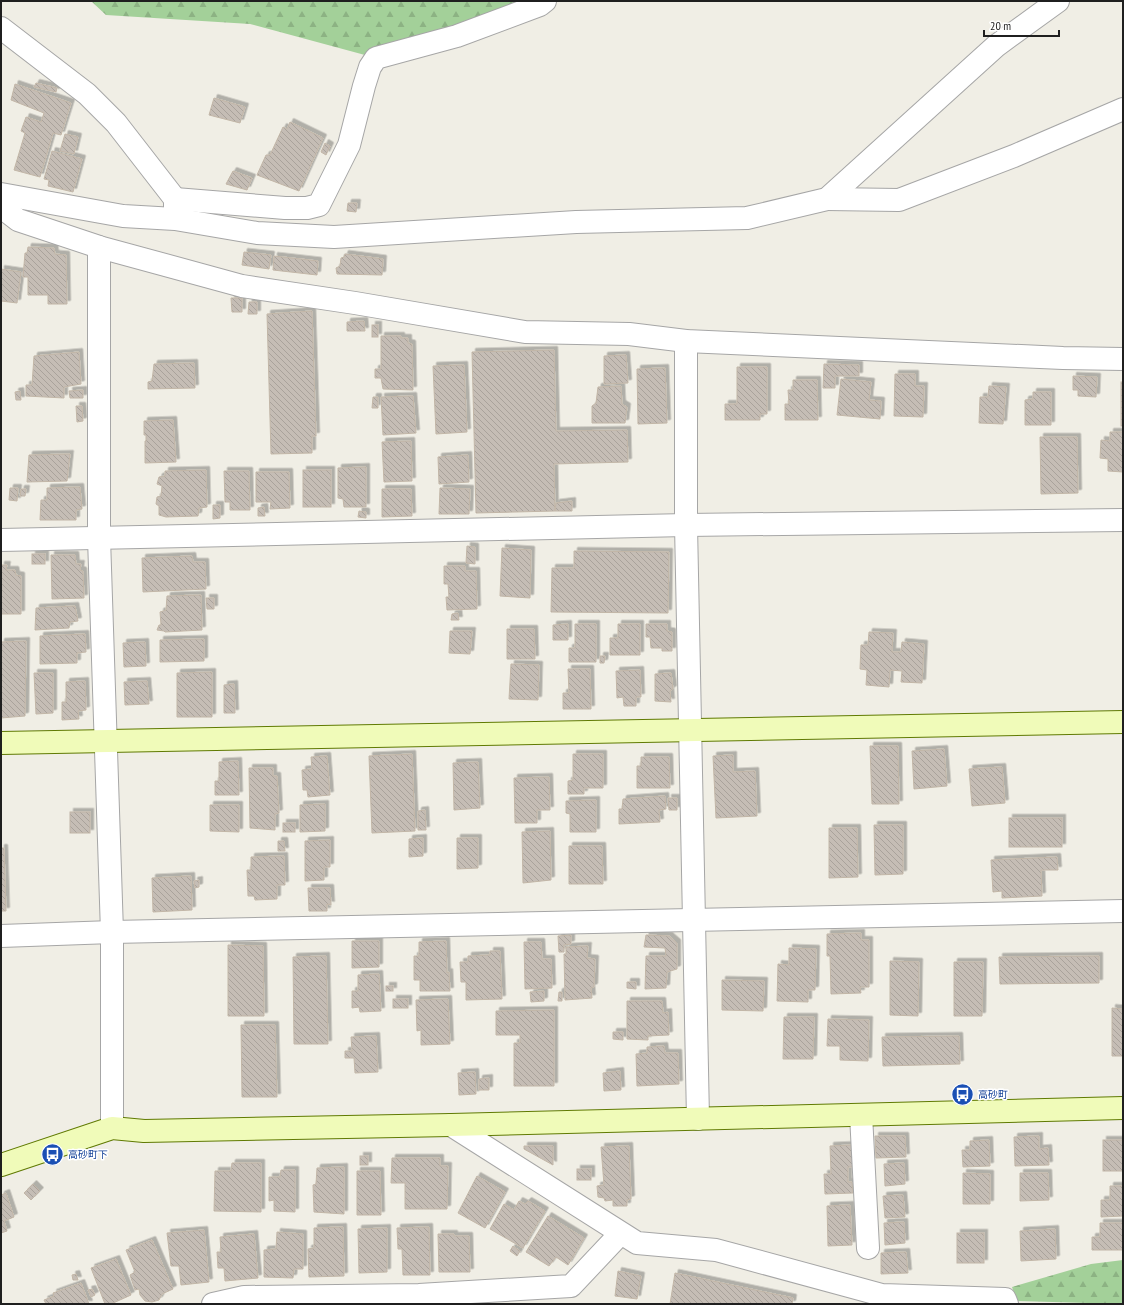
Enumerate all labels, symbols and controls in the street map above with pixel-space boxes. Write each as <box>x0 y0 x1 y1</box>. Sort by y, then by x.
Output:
scale bar <box>984 12 1059 38</box>
text: 20 m <box>990 18 1011 33</box>
bus stop icon: 高砂町 <box>949 1081 975 1107</box>
place label: 高砂町 <box>978 1088 1008 1101</box>
bus stop icon: 高砂町下 <box>40 1141 66 1167</box>
place label: 高砂町下 <box>68 1148 108 1161</box>

